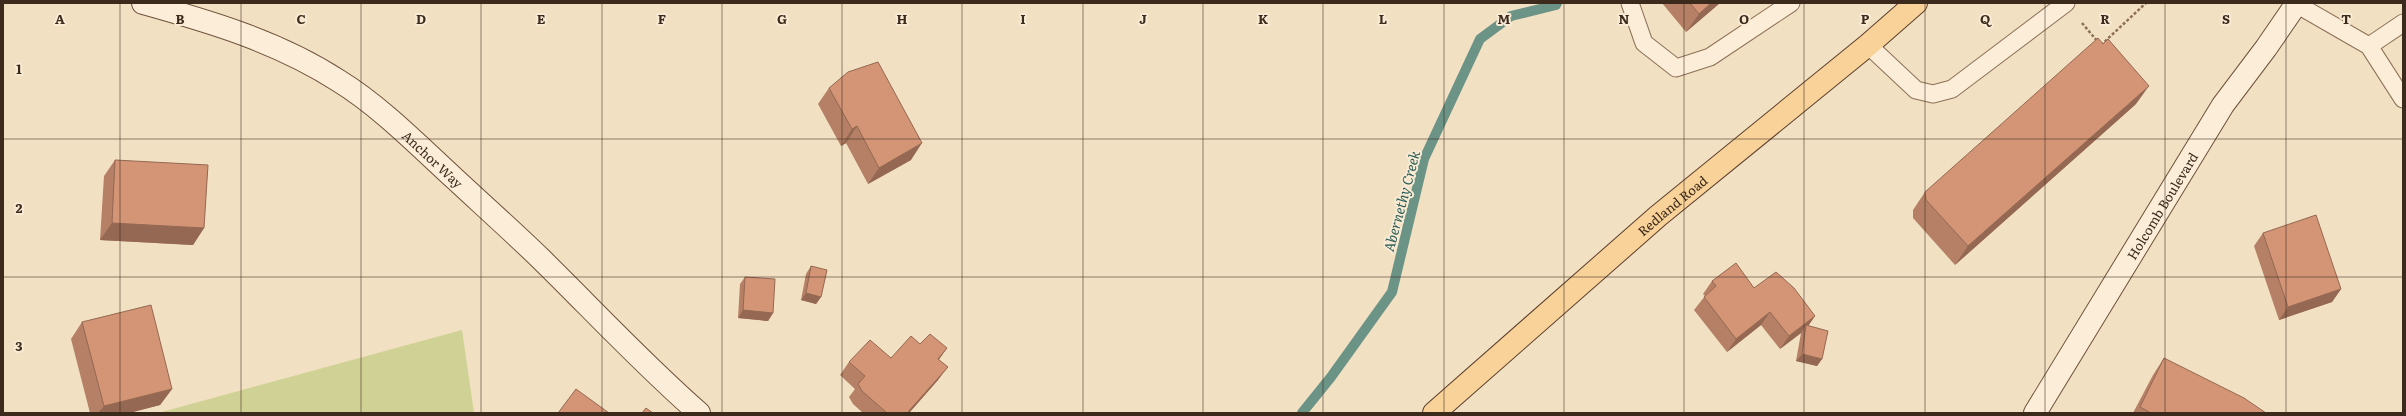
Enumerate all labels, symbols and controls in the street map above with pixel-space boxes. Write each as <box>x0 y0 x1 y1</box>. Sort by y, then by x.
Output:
text: A <box>55 9 65 28</box>
text: B <box>176 9 185 28</box>
text: C <box>296 9 306 28</box>
text: D <box>416 9 426 28</box>
text: E <box>537 9 546 28</box>
text: F <box>658 9 666 28</box>
text: G <box>777 9 787 28</box>
text: H <box>897 9 908 28</box>
text: I <box>1020 9 1026 28</box>
text: J <box>1139 9 1147 28</box>
text: K <box>1258 9 1269 28</box>
text: L <box>1379 9 1387 28</box>
text: M <box>1498 9 1511 28</box>
text: N <box>1619 9 1630 28</box>
text: O <box>1739 9 1749 28</box>
text: P <box>1861 9 1870 28</box>
text: Q <box>1980 9 1992 28</box>
text: R <box>2100 9 2110 28</box>
text: S <box>2222 9 2230 28</box>
text: T <box>2341 9 2351 28</box>
text: 1 <box>16 59 22 78</box>
street label: Anchor Way <box>399 125 468 192</box>
water label: Abernethy Creek <box>1378 148 1424 254</box>
street label: Holcomb Boulevard <box>2122 148 2202 263</box>
street label: Redland Road <box>1633 170 1711 240</box>
text: 2 <box>16 198 23 217</box>
text: 3 <box>15 336 23 355</box>

